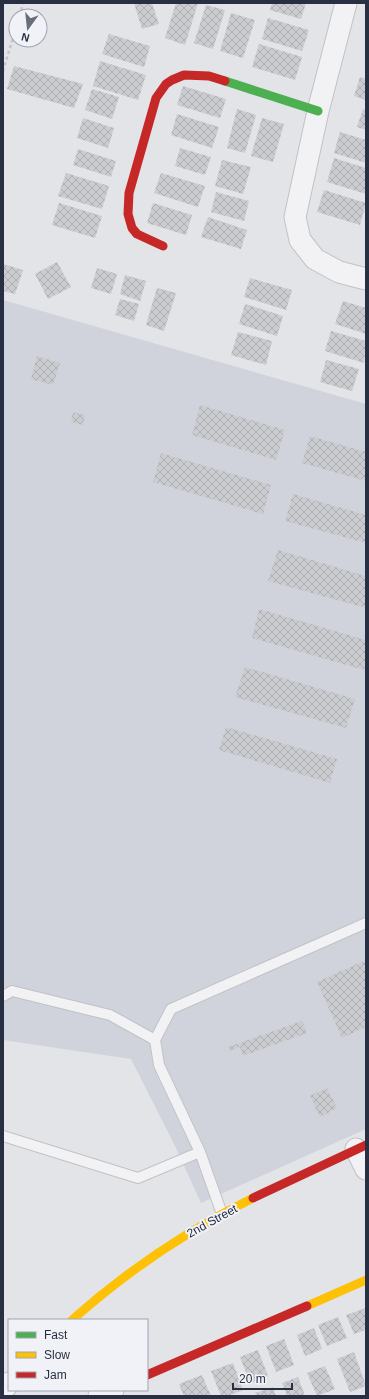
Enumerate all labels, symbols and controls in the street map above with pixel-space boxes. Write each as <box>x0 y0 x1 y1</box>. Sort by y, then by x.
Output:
north arrow <box>8 8 48 48</box>
text: N <box>20 31 31 44</box>
street label: 2nd Street <box>184 1201 240 1241</box>
legend <box>8 1319 148 1391</box>
text: Fast <box>44 1328 68 1342</box>
text: Slow <box>44 1348 70 1362</box>
scale bar <box>233 1365 292 1391</box>
text: Jam <box>44 1368 67 1382</box>
text: 20 m <box>239 1372 266 1386</box>

